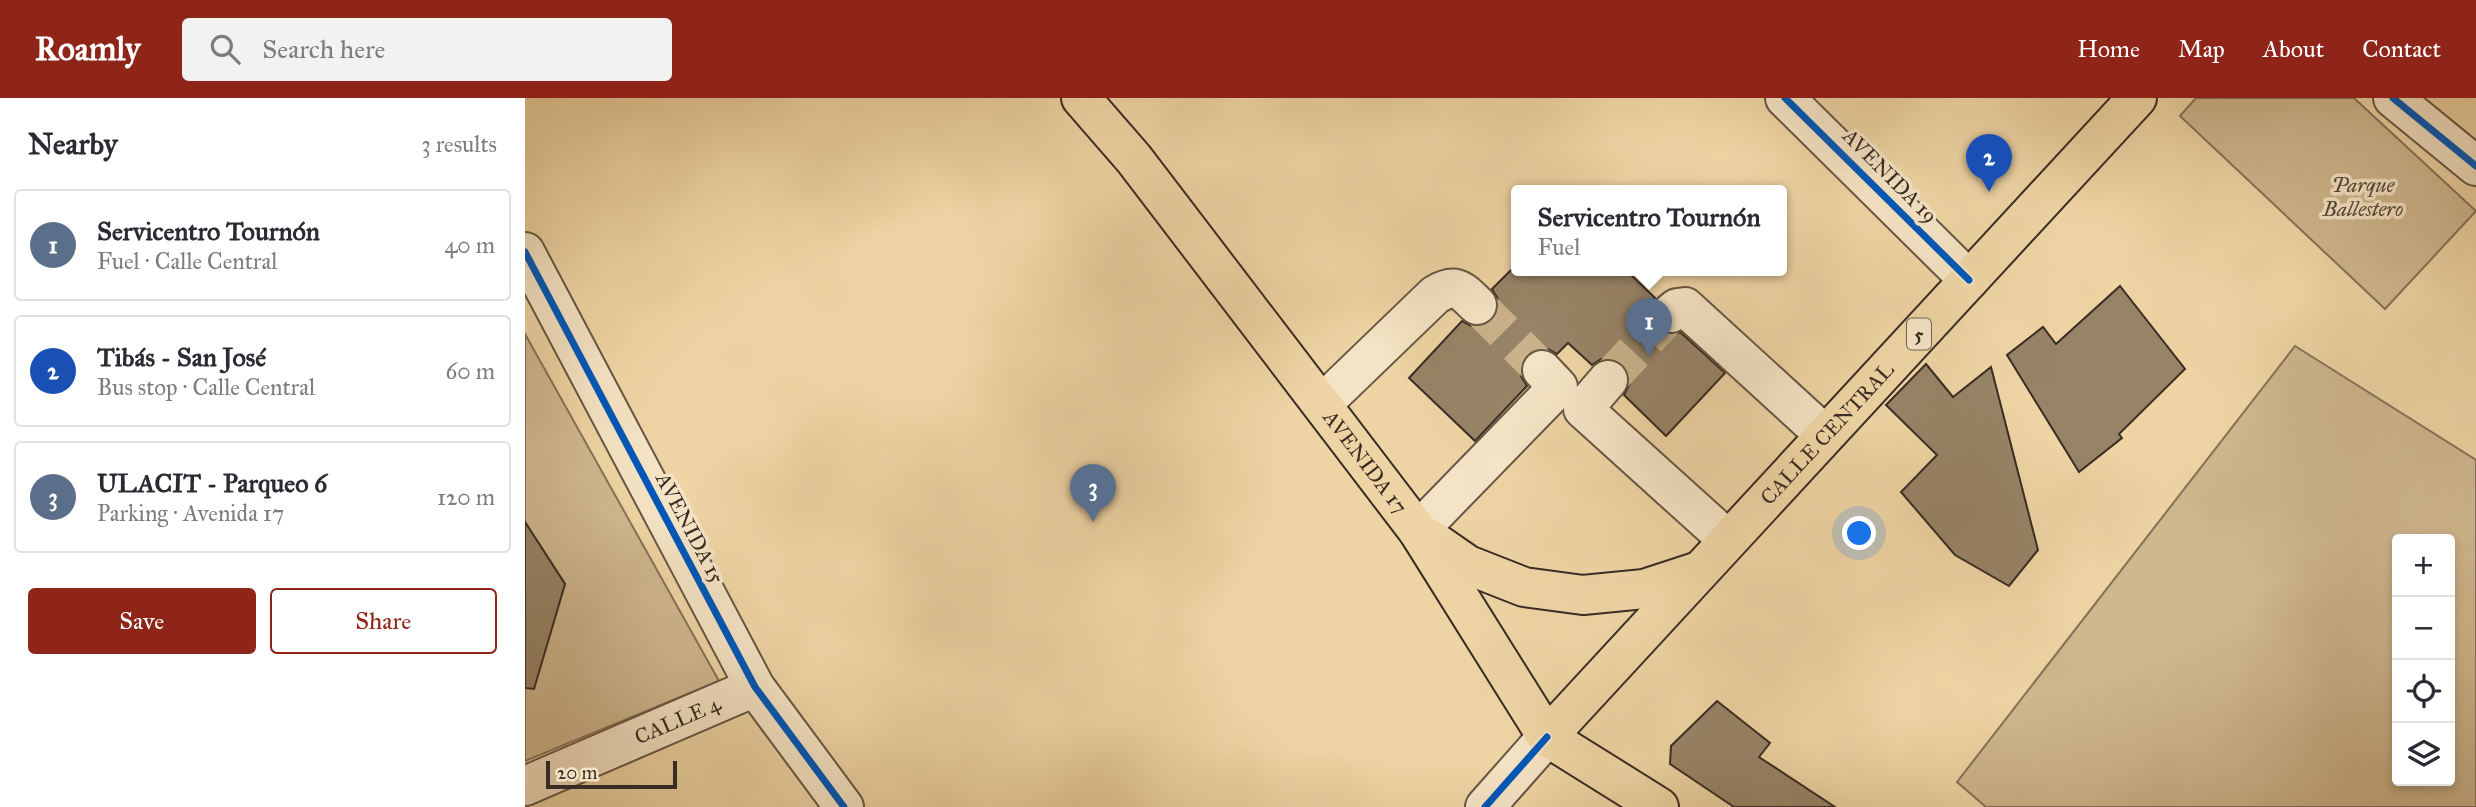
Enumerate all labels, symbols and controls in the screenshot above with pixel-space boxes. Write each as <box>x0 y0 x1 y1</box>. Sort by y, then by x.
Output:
search box <box>182 18 672 81</box>
text: Roamly <box>35 29 140 69</box>
icon: search <box>206 30 244 68</box>
text: Search here <box>262 33 385 65</box>
text: Home <box>2077 34 2140 64</box>
text: Map <box>2178 34 2225 64</box>
text: About <box>2263 34 2324 64</box>
text: Contact <box>2362 34 2441 64</box>
street label: AVENIDA 19 <box>1837 123 1943 229</box>
text: Nearby <box>28 126 118 162</box>
text: 3 results <box>421 130 497 158</box>
pin: 2 <box>1966 134 2012 192</box>
park label: Parque Ballestero <box>2322 172 2403 222</box>
popup <box>1511 185 1787 276</box>
text: Servicentro Tournón <box>1538 201 1760 233</box>
text: Servicentro Tournón <box>97 215 320 247</box>
text: 1 <box>48 231 58 259</box>
text: 40 m <box>445 231 495 259</box>
text: Fuel <box>1538 233 1580 261</box>
text: Fuel · Calle Central <box>97 247 277 275</box>
pin: 1 <box>1626 298 1672 356</box>
road number: 5 <box>1907 318 1931 350</box>
text: Tibás - San José <box>97 341 266 373</box>
street label: CALLE CENTRAL <box>1755 356 1900 510</box>
text: 2 <box>47 357 59 385</box>
text: 60 m <box>446 357 495 385</box>
text: Bus stop · Calle Central <box>97 373 315 401</box>
street label: AVENIDA 17 <box>1317 404 1413 519</box>
pin: 3 <box>1070 464 1116 522</box>
text: ULACIT - Parqueo 6 <box>97 467 327 499</box>
street label: AVENIDA 15 <box>649 467 730 588</box>
text: 3 <box>48 483 58 511</box>
text: 120 m <box>437 483 495 511</box>
text: Parking · Avenida 17 <box>97 499 284 527</box>
your location <box>1842 516 1876 550</box>
map controls <box>2392 534 2455 786</box>
button: + <box>2392 534 2455 597</box>
button: Save <box>28 588 256 654</box>
button: Share <box>270 588 497 654</box>
button: − <box>2392 597 2455 660</box>
button: locate <box>2392 660 2455 723</box>
street label: CALLE 4 <box>631 690 725 750</box>
button: layers <box>2392 723 2455 786</box>
scale bar <box>546 758 677 790</box>
text: 20 m <box>557 761 598 784</box>

